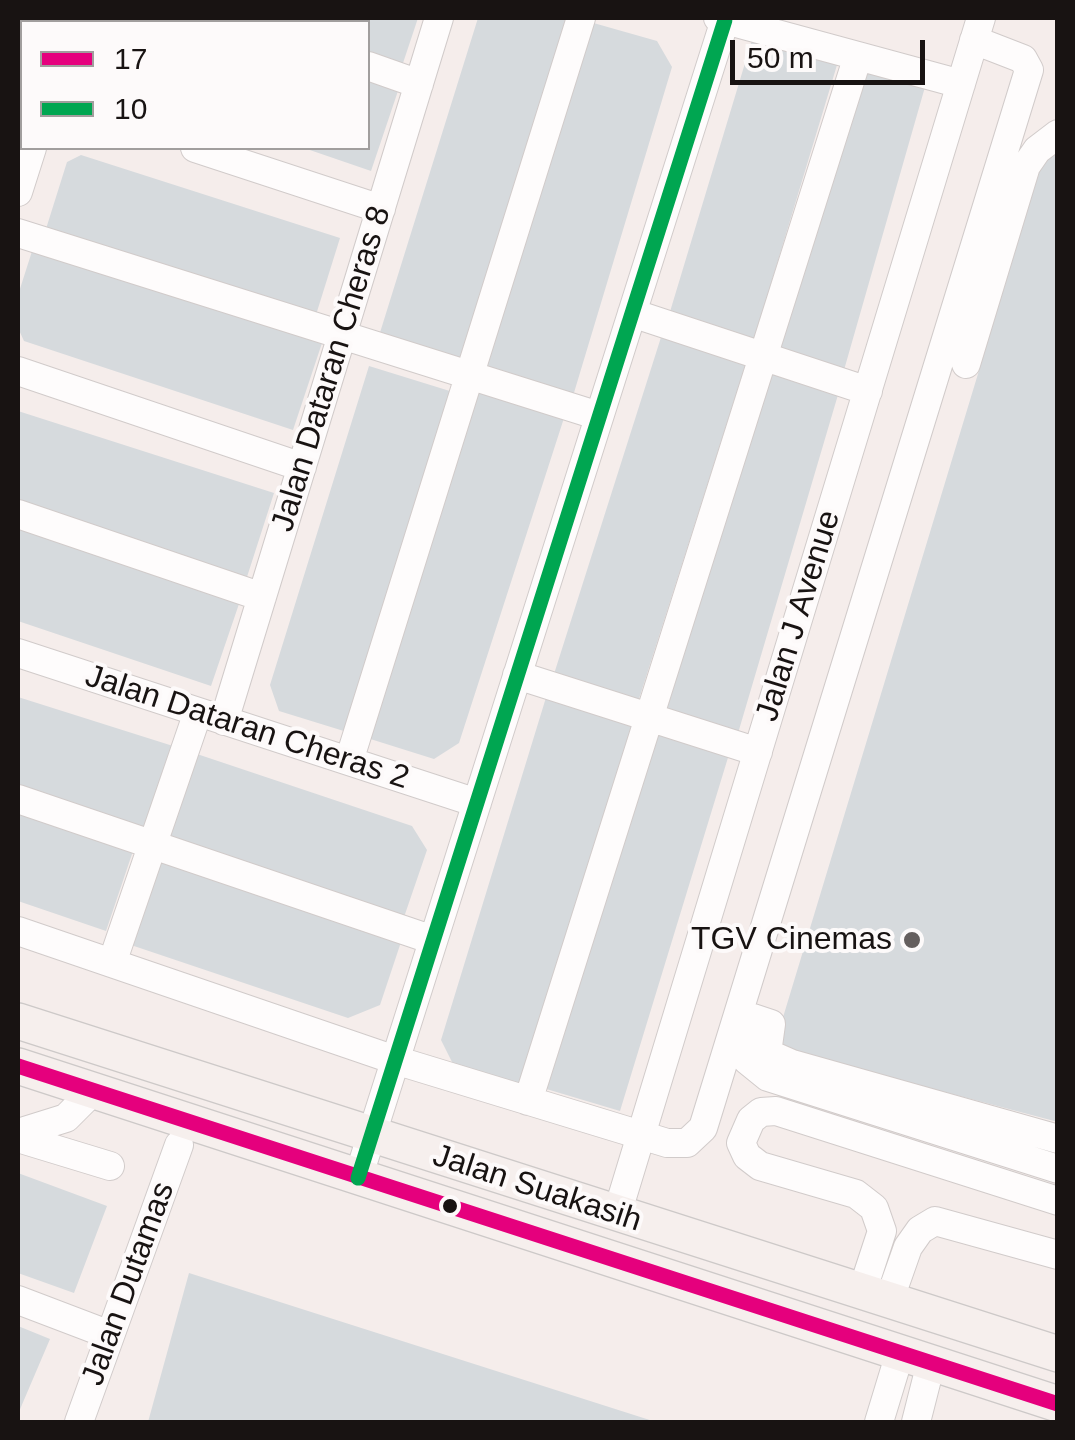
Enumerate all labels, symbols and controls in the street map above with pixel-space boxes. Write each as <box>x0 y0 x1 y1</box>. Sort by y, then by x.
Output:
legend <box>20 20 370 150</box>
scale bar <box>735 20 930 82</box>
text: 50 m <box>747 41 814 74</box>
text: 17 <box>114 42 147 75</box>
text: 10 <box>114 92 147 125</box>
street label: Jalan Dataran Cheras 8 <box>264 202 400 536</box>
street label: Jalan J Avenue <box>749 506 849 726</box>
street label: Jalan Dataran Cheras 2 <box>80 658 414 798</box>
place label: TGV Cinemas <box>691 921 892 959</box>
marker: TGV Cinemas <box>901 929 923 951</box>
street label: Jalan Suakasih <box>428 1137 646 1241</box>
street label: Jalan Dutamas <box>74 1177 184 1391</box>
unlabelled marker <box>440 1196 460 1216</box>

